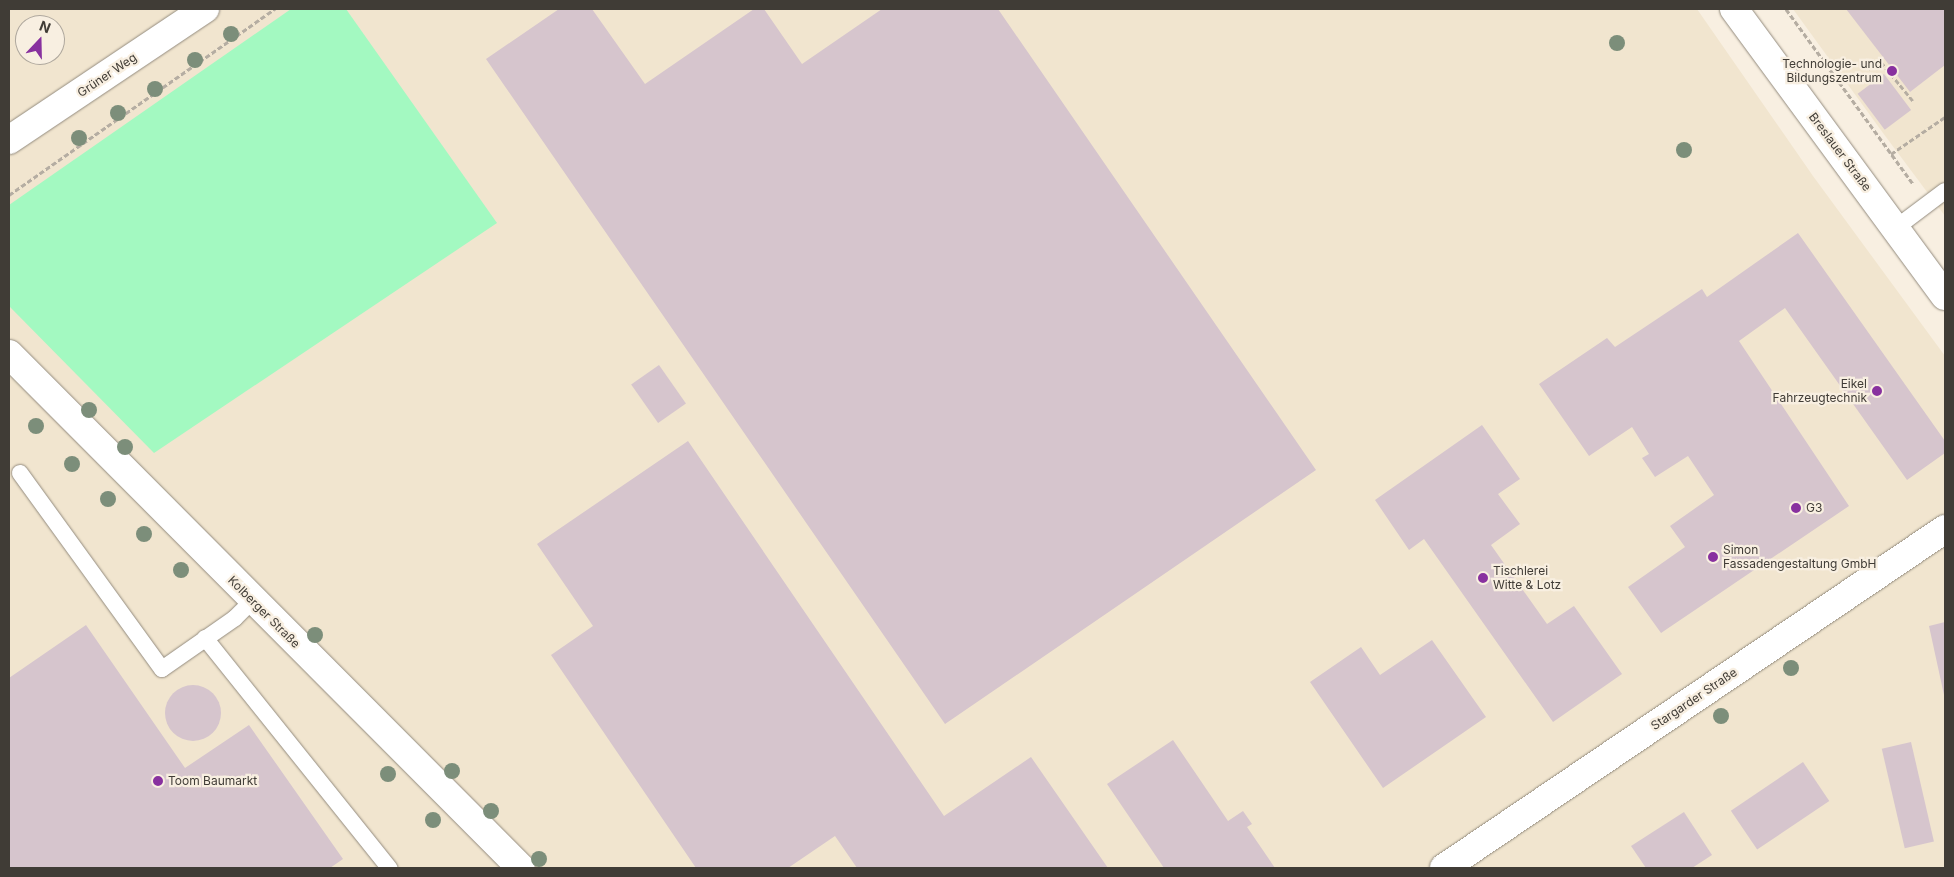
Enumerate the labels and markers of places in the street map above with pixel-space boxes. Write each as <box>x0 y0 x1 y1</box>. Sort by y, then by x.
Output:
place label: Technologie- und Bildungszentrum <box>1782 57 1882 85</box>
marker: Technologie- und Bildungszentrum <box>1886 65 1898 77</box>
place label: Eikel Fahrzeugtechnik <box>1773 377 1867 405</box>
marker: Eikel Fahrzeugtechnik <box>1871 385 1883 397</box>
place label: G3 <box>1806 501 1822 515</box>
marker: G3 <box>1790 502 1802 514</box>
place label: Simon Fassadengestaltung GmbH <box>1723 543 1876 571</box>
marker: Simon Fassadengestaltung GmbH <box>1707 551 1719 563</box>
place label: Tischlerei Witte & Lotz <box>1493 564 1561 592</box>
marker: Tischlerei Witte & Lotz <box>1477 572 1489 584</box>
place label: Toom Baumarkt <box>168 774 257 788</box>
marker: Toom Baumarkt <box>152 775 164 787</box>

